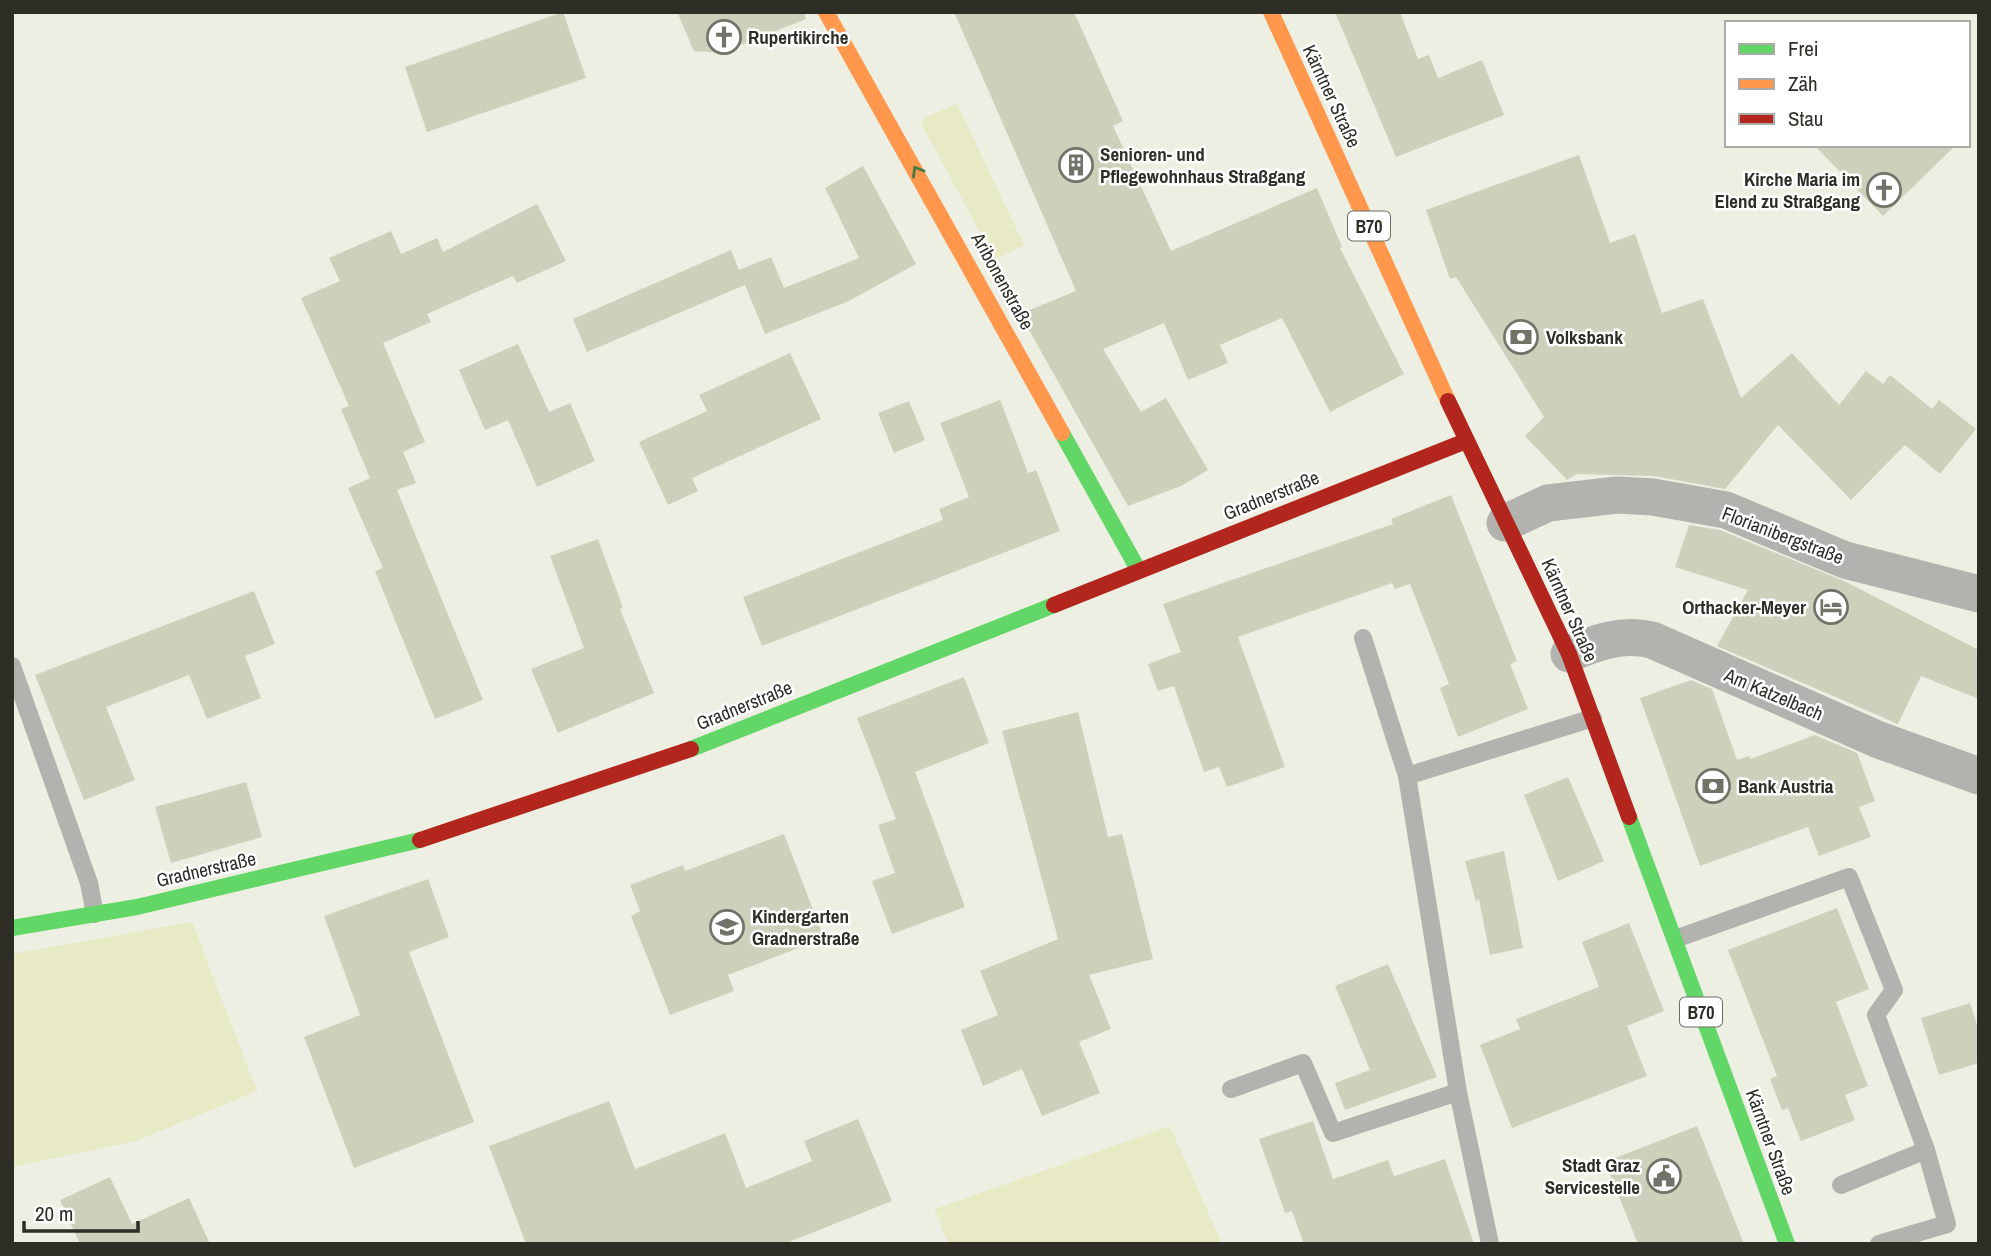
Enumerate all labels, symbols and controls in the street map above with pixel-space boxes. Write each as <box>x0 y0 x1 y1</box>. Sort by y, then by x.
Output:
church icon: Rupertikirche <box>705 18 743 56</box>
legend <box>1725 21 1970 147</box>
place label: Rupertikirche <box>748 24 849 50</box>
text: Frei <box>1788 34 1819 63</box>
street label: Kärntner Straße <box>1297 40 1367 152</box>
text: Zäh <box>1788 69 1818 98</box>
text: Stau <box>1788 104 1823 133</box>
place label: Senioren- und Pflegewohnhaus Straßgang <box>1100 141 1306 189</box>
building icon: Senioren- und Pflegewohnhaus Straßgang <box>1057 146 1095 184</box>
one-way arrow <box>912 165 925 178</box>
place label: Kirche Maria im Elend zu Straßgang <box>1715 166 1860 214</box>
church icon: Kirche Maria im Elend zu Straßgang <box>1865 171 1903 209</box>
road number: B70 <box>1348 211 1390 240</box>
street label: Aribonenstraße <box>965 227 1040 334</box>
bank icon: Volksbank <box>1502 318 1540 356</box>
place label: Volksbank <box>1546 324 1623 350</box>
street label: Gradnerstraße <box>1219 464 1323 526</box>
street label: Florianibergstraße <box>1719 500 1847 570</box>
street label: Kärntner Straße <box>1536 554 1604 666</box>
hotel icon: Orthacker-Meyer <box>1812 588 1850 626</box>
place label: Orthacker-Meyer <box>1682 594 1806 620</box>
street label: Am Katzelbach <box>1720 661 1827 726</box>
street label: Gradnerstraße <box>692 674 796 736</box>
bank icon: Bank Austria <box>1694 767 1732 805</box>
place label: Bank Austria <box>1738 773 1834 799</box>
street label: Gradnerstraße <box>154 845 258 893</box>
place label: Kindergarten Gradnerstraße <box>752 903 860 951</box>
school or university icon: Kindergarten Gradnerstraße <box>708 908 746 946</box>
road number: B70 <box>1680 998 1722 1027</box>
street label: Kärntner Straße <box>1740 1085 1802 1199</box>
place label: Stadt Graz Servicestelle <box>1545 1152 1640 1200</box>
public building icon: Stadt Graz Servicestelle <box>1645 1157 1683 1195</box>
scale bar <box>24 1190 138 1234</box>
text: 20 m <box>35 1199 73 1228</box>

